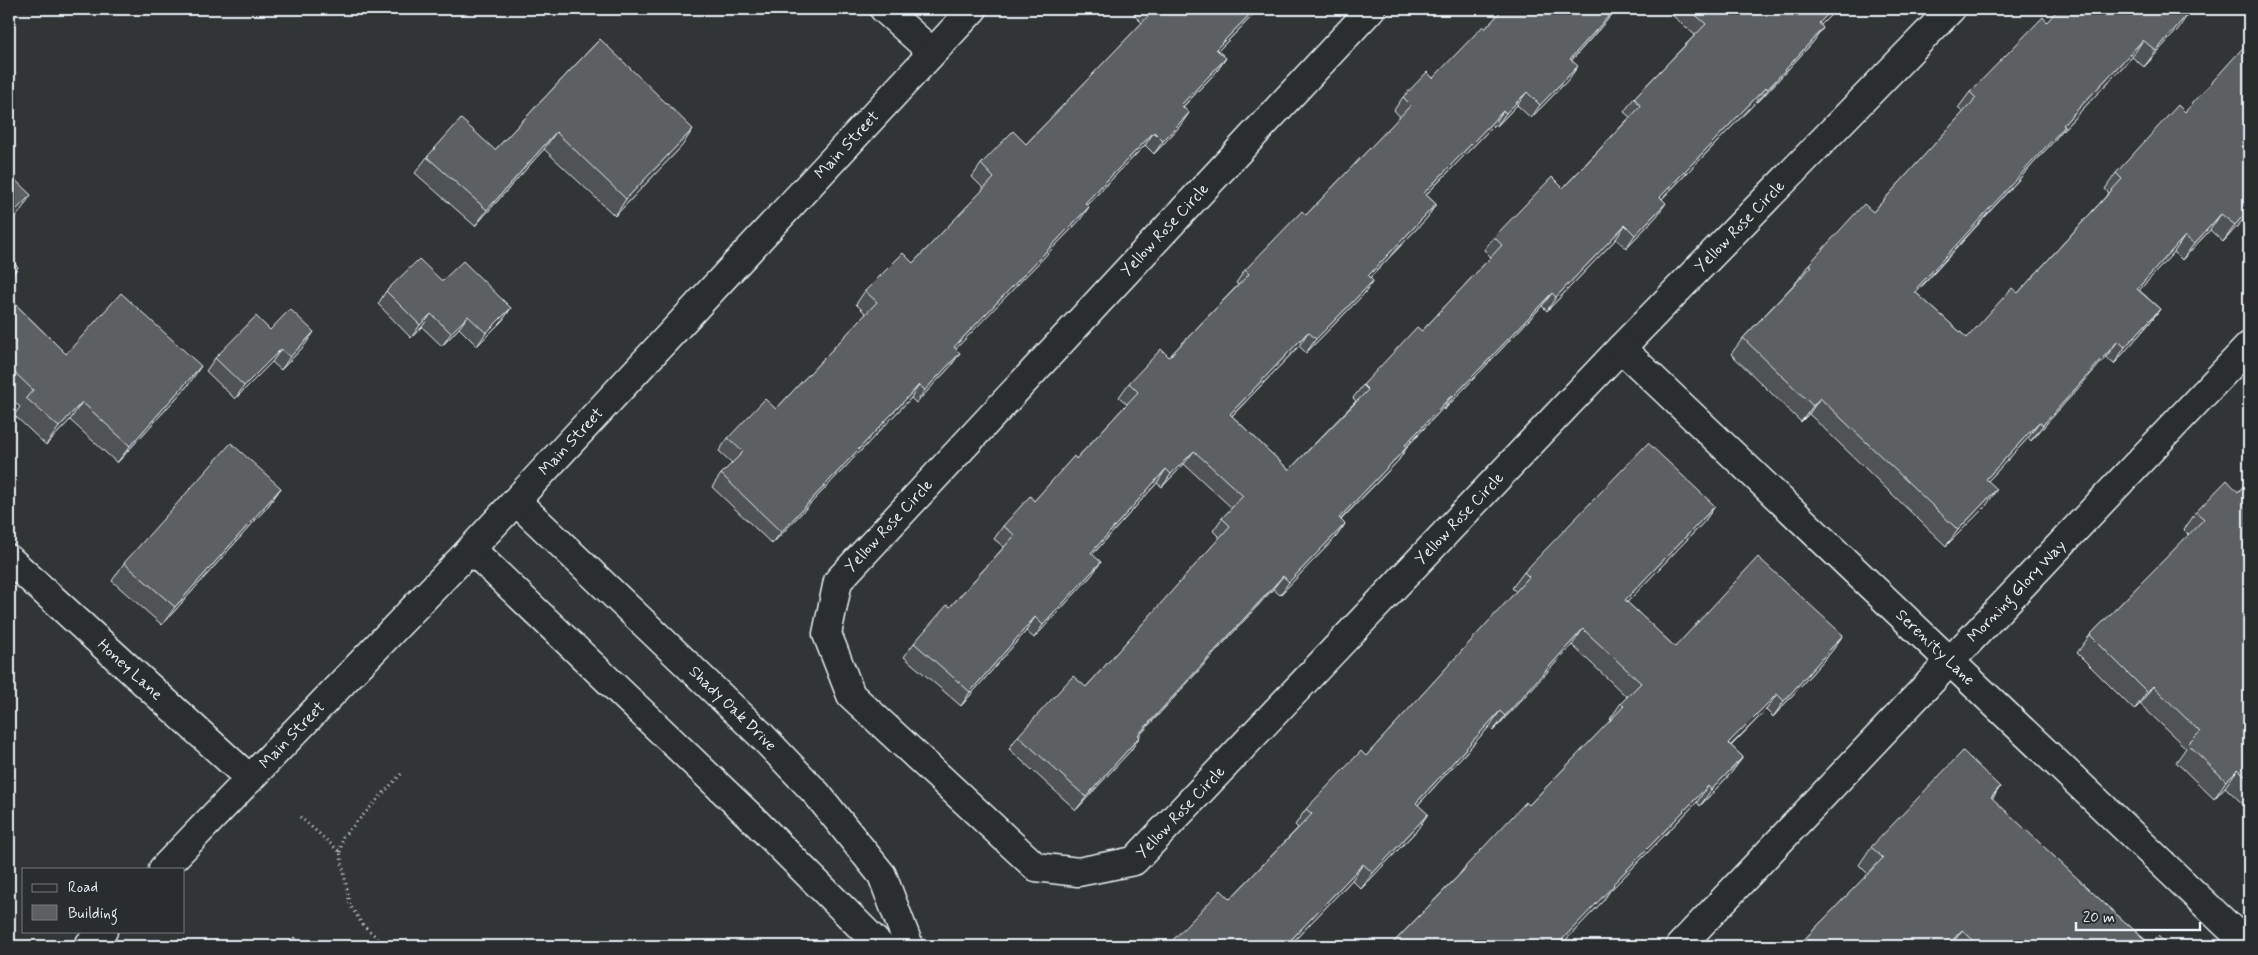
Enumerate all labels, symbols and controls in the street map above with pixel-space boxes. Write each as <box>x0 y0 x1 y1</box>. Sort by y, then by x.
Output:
street label: Main Street <box>810 106 884 183</box>
street label: Yellow Rose Circle <box>1690 175 1790 277</box>
street label: Yellow Rose Circle <box>1116 178 1214 281</box>
street label: Main Street <box>534 402 608 480</box>
street label: Yellow Rose Circle <box>1410 467 1509 569</box>
street label: Yellow Rose Circle <box>840 474 938 577</box>
street label: Morning Glory Way <box>1963 535 2070 647</box>
street label: Serenity Lane <box>1891 605 1979 690</box>
street label: Honey Lane <box>93 634 167 705</box>
street label: Shady Oak Drive <box>684 661 781 756</box>
street label: Main Street <box>255 696 330 773</box>
street label: Yellow Rose Circle <box>1131 761 1230 863</box>
legend <box>22 868 185 932</box>
text: Road <box>68 878 98 898</box>
scale bar <box>2076 900 2199 932</box>
text: Building <box>68 904 118 925</box>
text: 20 m <box>2083 908 2115 928</box>

